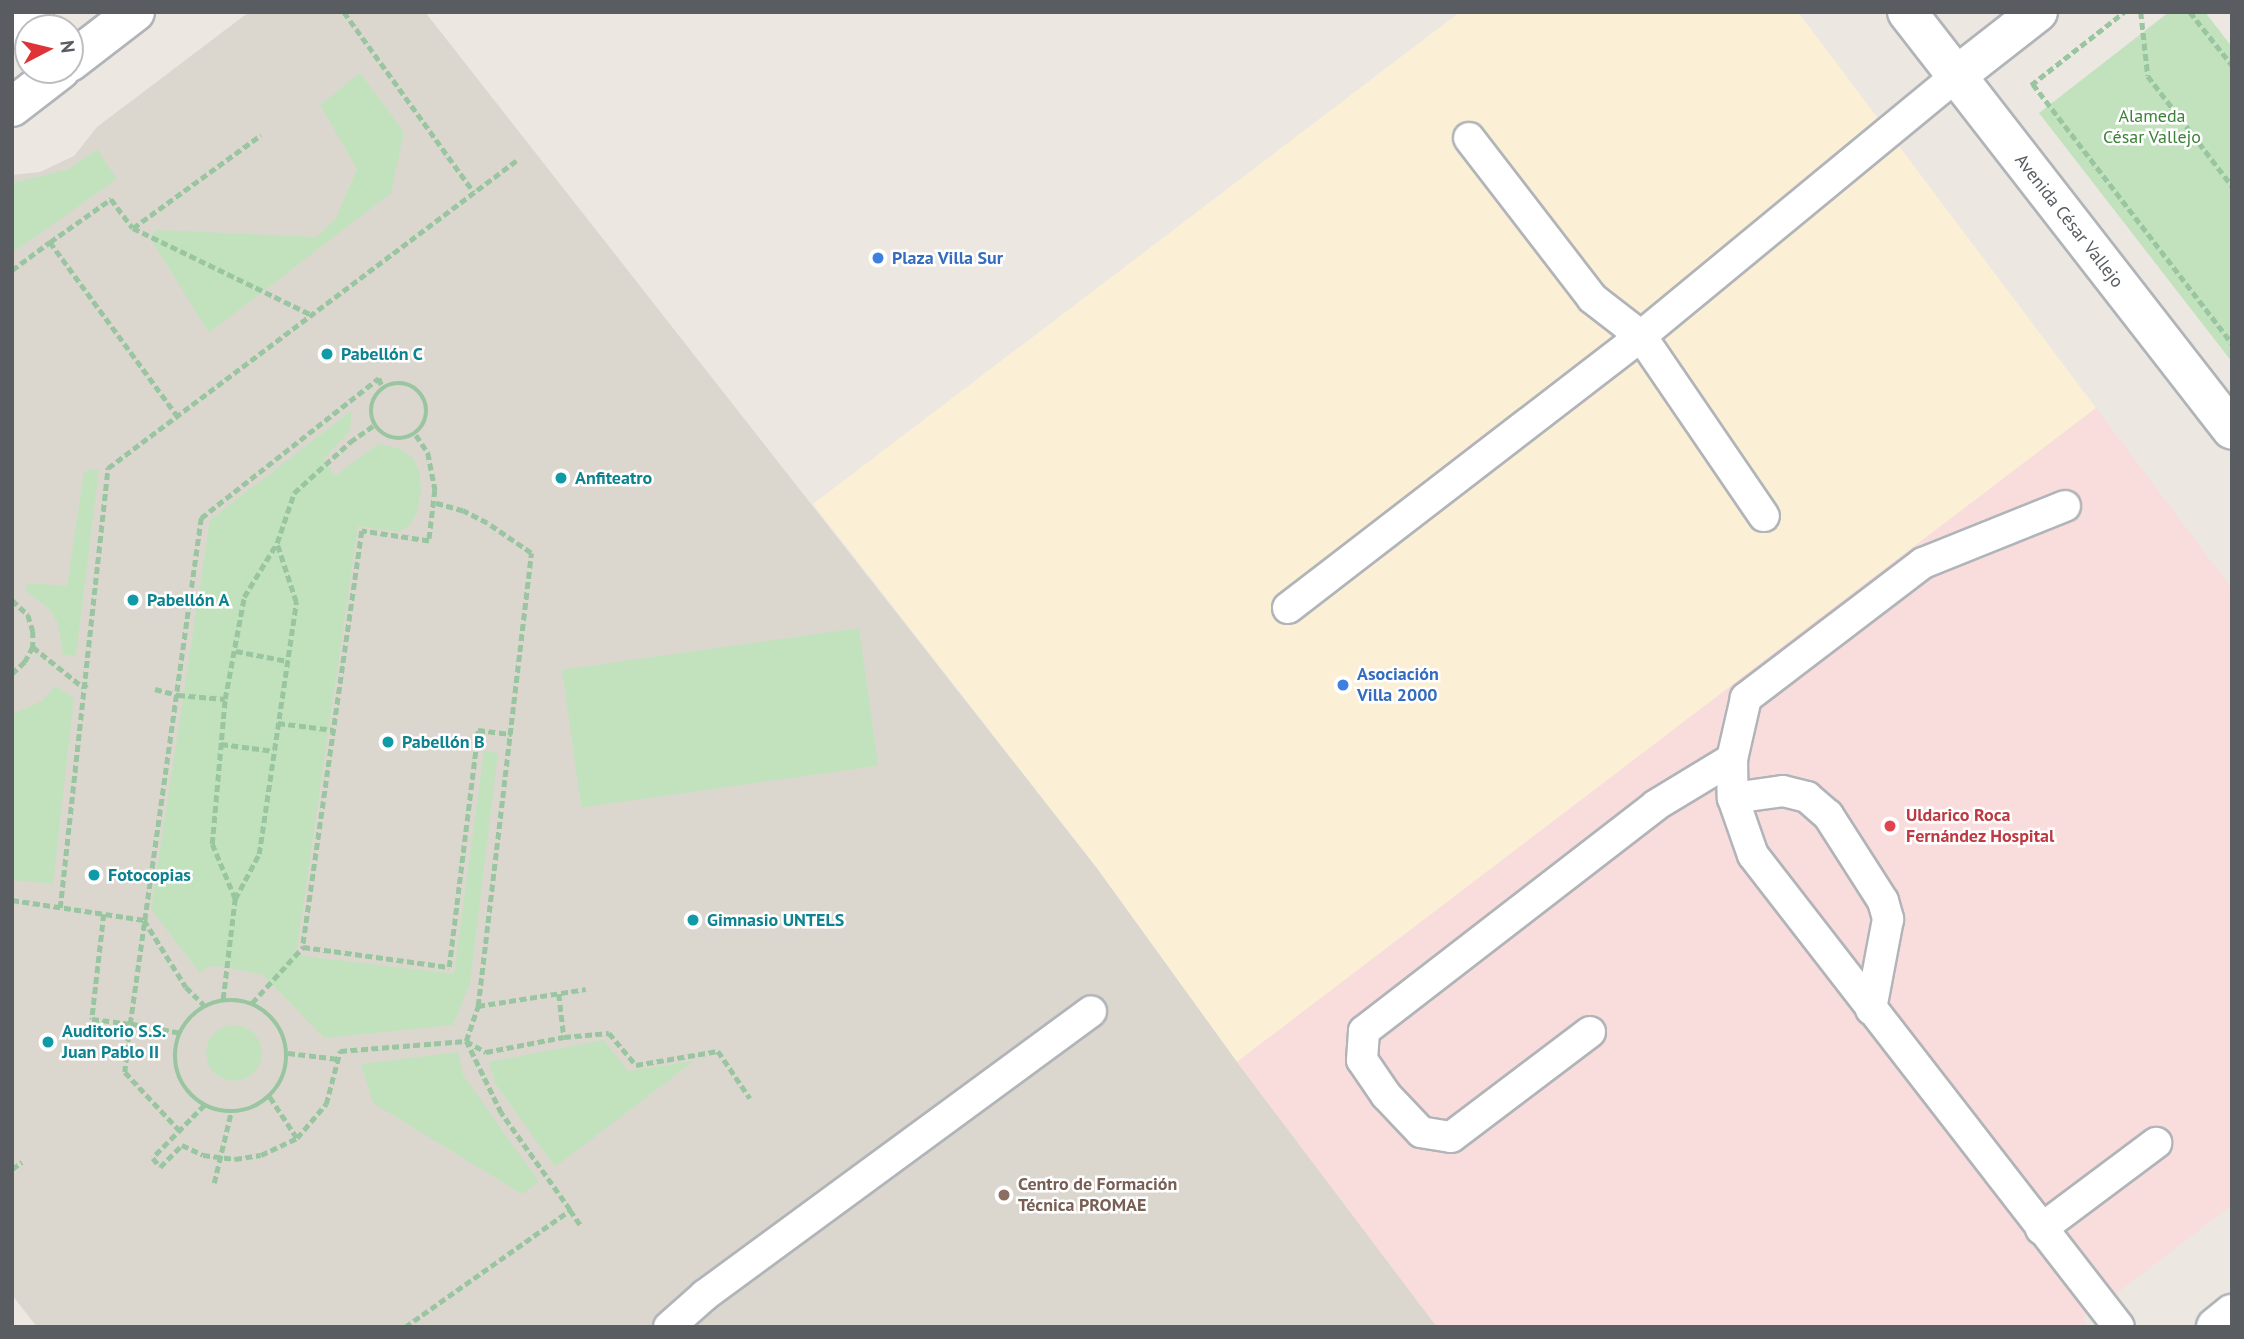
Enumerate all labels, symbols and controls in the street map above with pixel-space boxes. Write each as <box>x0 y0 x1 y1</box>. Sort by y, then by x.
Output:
north arrow <box>14 14 84 84</box>
text: N <box>55 39 81 54</box>
park label: Alameda César Vallejo <box>2103 106 2201 148</box>
street label: Avenida César Vallejo <box>2010 150 2128 292</box>
place label: Plaza Villa Sur <box>892 247 1004 269</box>
marker: Plaza Villa Sur <box>870 250 886 266</box>
place label: Pabellón C <box>341 343 423 365</box>
marker: Pabellón C <box>319 346 335 362</box>
place label: Anfiteatro <box>575 467 652 489</box>
marker: Anfiteatro <box>553 470 569 486</box>
place label: Pabellón A <box>147 589 230 611</box>
marker: Pabellón A <box>125 592 141 608</box>
place label: Asociación Villa 2000 <box>1357 664 1439 706</box>
marker: Asociación Villa 2000 <box>1335 677 1351 693</box>
place label: Pabellón B <box>402 731 485 753</box>
marker: Pabellón B <box>380 734 396 750</box>
place label: Uldarico Roca Fernández Hospital <box>1906 805 2055 848</box>
marker: Uldarico Roca Fernández Hospital <box>1880 816 1900 836</box>
place label: Fotocopias <box>108 864 191 886</box>
marker: Fotocopias <box>86 867 102 883</box>
place label: Gimnasio UNTELS <box>707 909 844 931</box>
marker: Gimnasio UNTELS <box>685 912 701 928</box>
place label: Auditorio S.S. Juan Pablo II <box>62 1021 166 1064</box>
marker: Auditorio S.S. Juan Pablo II <box>40 1034 56 1050</box>
place label: Centro de Formación Técnica PROMAE <box>1018 1174 1177 1216</box>
marker: Centro de Formación Técnica PROMAE <box>996 1187 1012 1203</box>

